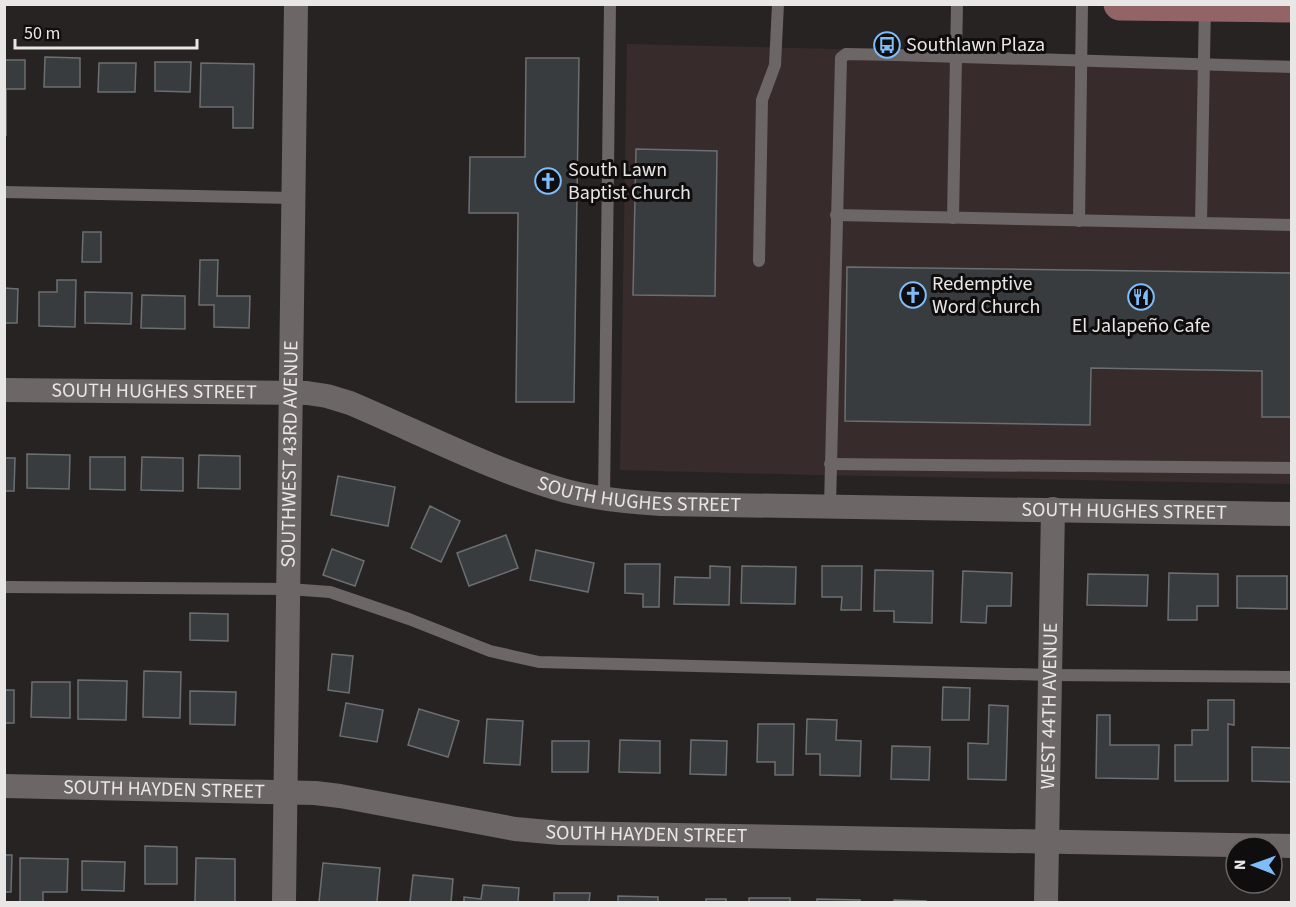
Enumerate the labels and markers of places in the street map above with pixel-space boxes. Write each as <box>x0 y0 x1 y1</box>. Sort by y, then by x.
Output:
bus stop icon: Southlawn Plaza <box>872 30 902 60</box>
place label: Southlawn Plaza <box>906 31 1045 59</box>
place label: South Lawn Baptist Church <box>568 156 691 207</box>
church icon: South Lawn Baptist Church <box>533 166 563 196</box>
place label: Redemptive Word Church <box>932 270 1040 321</box>
church icon: Redemptive Word Church <box>898 280 928 310</box>
restaurant icon: El Jalapeño Cafe <box>1126 282 1156 312</box>
place label: El Jalapeño Cafe <box>1072 312 1210 340</box>

